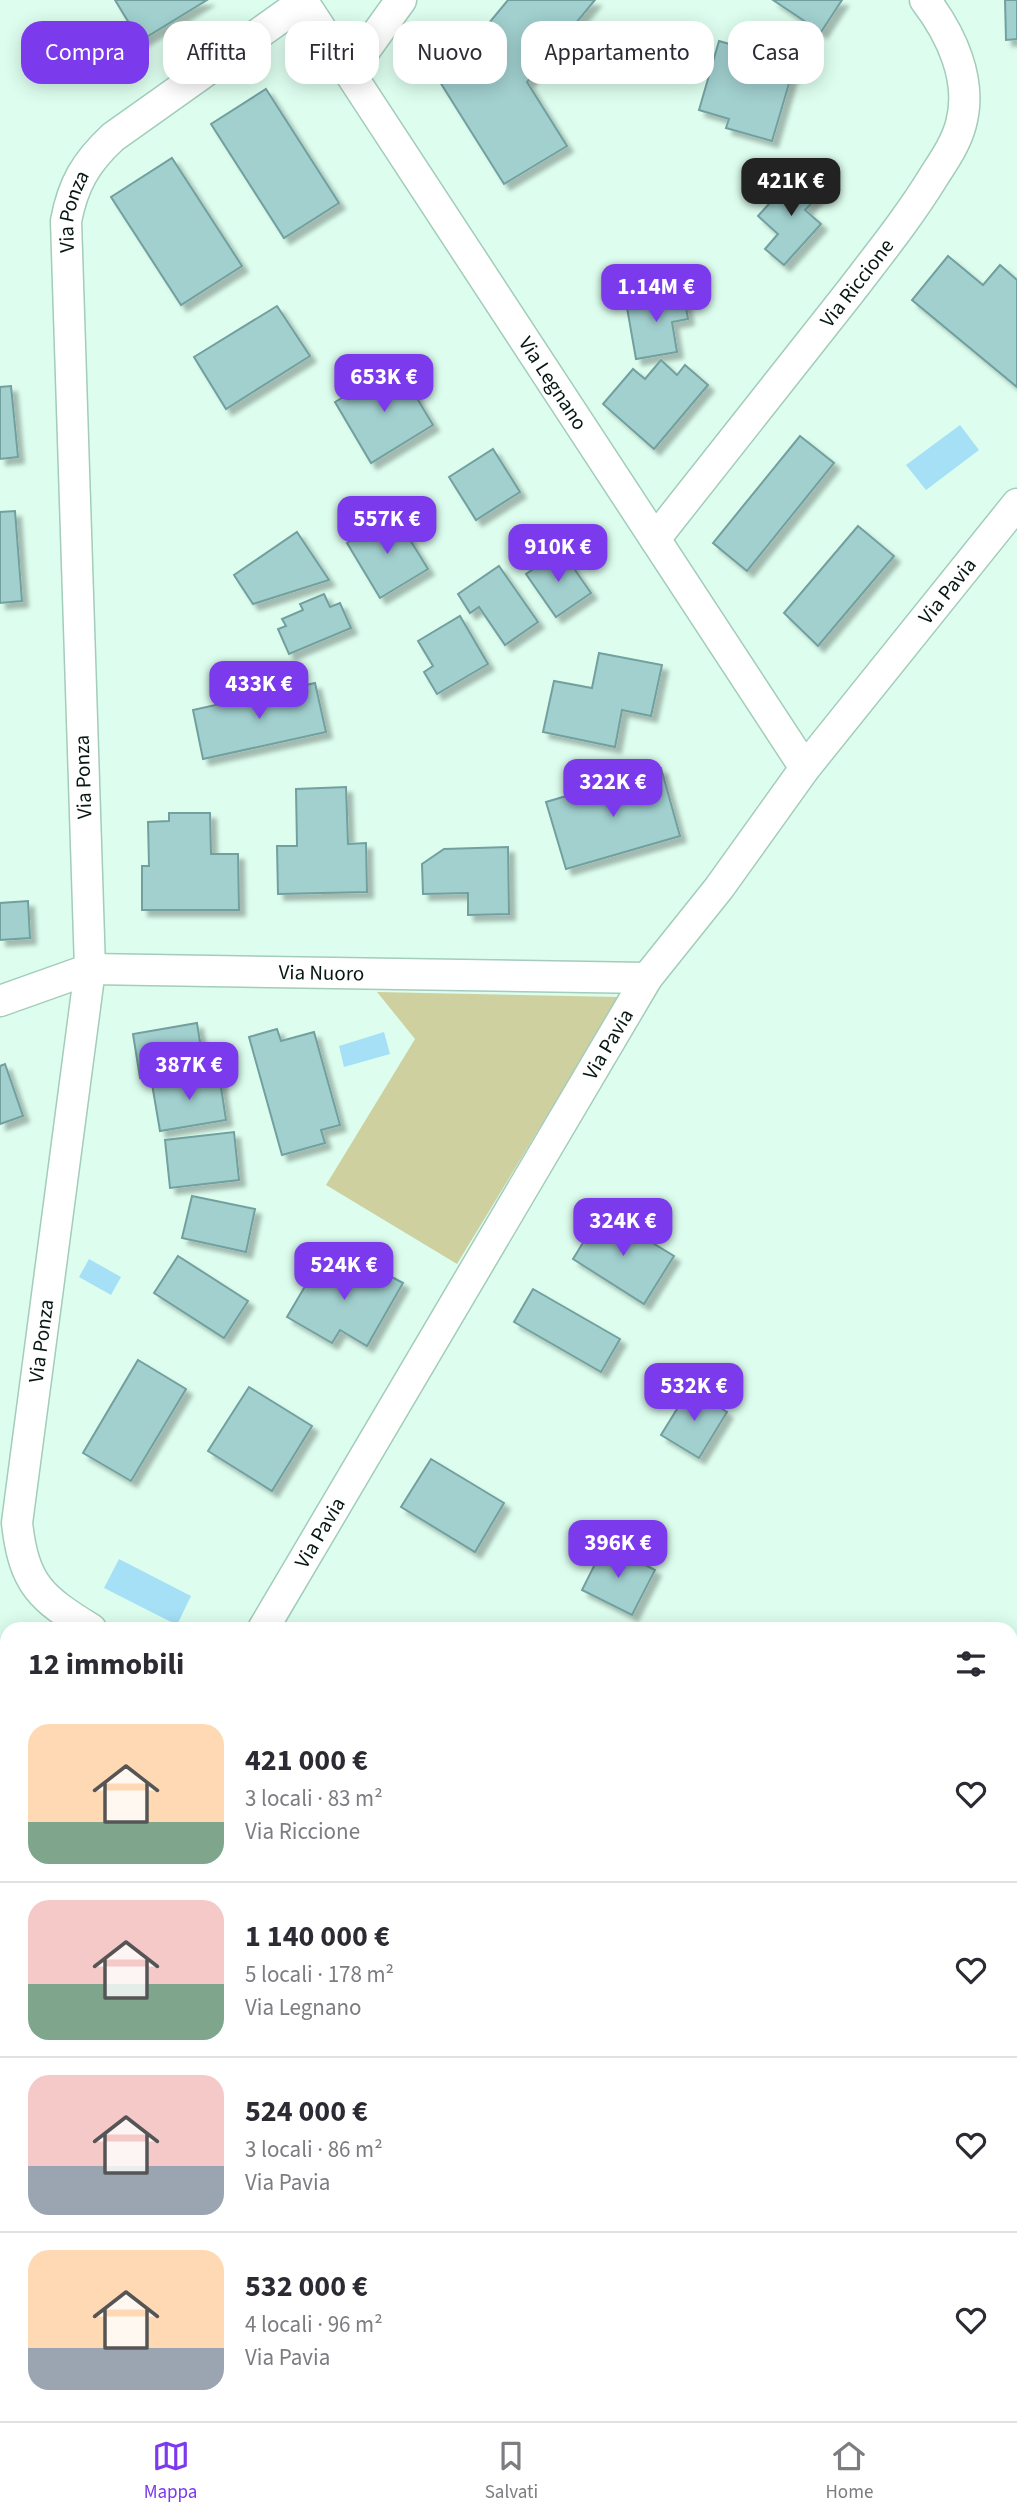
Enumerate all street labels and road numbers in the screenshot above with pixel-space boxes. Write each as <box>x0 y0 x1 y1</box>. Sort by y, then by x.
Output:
street label: Via Ponza <box>51 165 97 253</box>
street label: Via Riccione <box>813 232 901 334</box>
street label: Via Legnano <box>511 330 595 436</box>
street label: Via Pavia <box>911 551 983 631</box>
street label: Via Ponza <box>67 734 99 820</box>
street label: Via Nuoro <box>278 957 365 988</box>
street label: Via Pavia <box>575 1003 641 1085</box>
street label: Via Ponza <box>21 1297 61 1385</box>
street label: Via Pavia <box>287 1491 353 1574</box>

